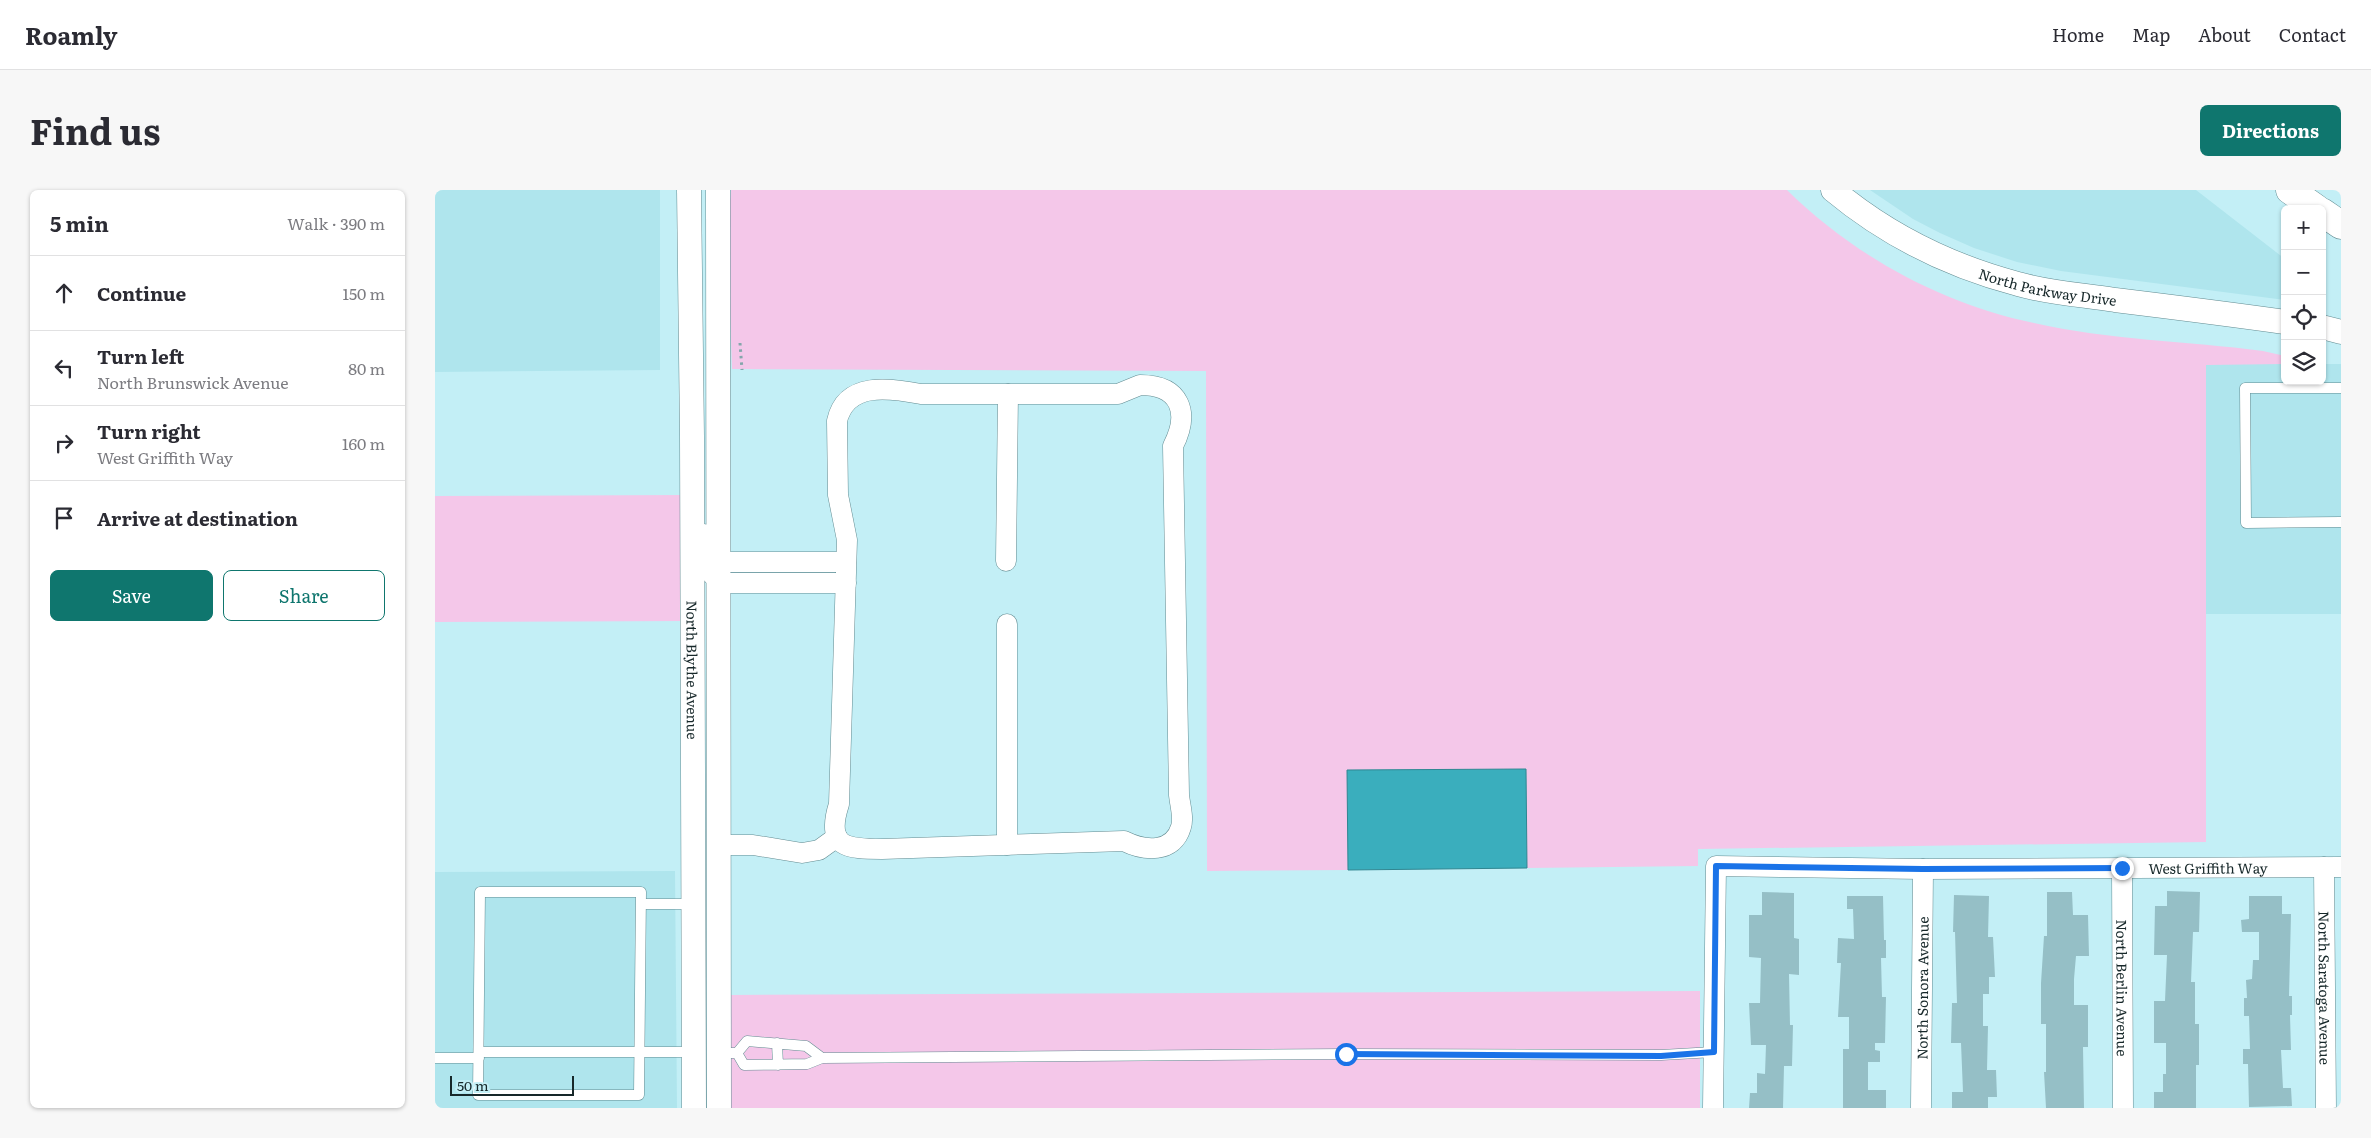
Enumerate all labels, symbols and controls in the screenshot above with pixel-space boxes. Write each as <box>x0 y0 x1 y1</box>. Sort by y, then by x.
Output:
text: Roamly <box>25 17 118 52</box>
text: Home <box>2052 21 2104 48</box>
text: Map <box>2132 21 2170 48</box>
text: About <box>2198 21 2251 48</box>
text: Contact <box>2279 21 2346 48</box>
text: Find us <box>30 104 160 156</box>
button: Directions <box>2200 105 2341 156</box>
map controls <box>2281 205 2326 385</box>
button: + <box>2281 205 2326 250</box>
text: 5 min <box>50 207 109 238</box>
text: Walk · 390 m <box>287 211 385 235</box>
button: − <box>2281 250 2326 295</box>
street label: North Parkway Drive <box>1976 263 2118 310</box>
icon: ahead <box>50 279 78 307</box>
text: Continue <box>97 279 186 307</box>
text: 150 m <box>342 281 385 305</box>
button: locate <box>2281 295 2326 340</box>
button: layers <box>2281 340 2326 385</box>
text: Turn left <box>97 342 184 370</box>
icon: left <box>50 354 78 382</box>
text: 80 m <box>348 356 385 380</box>
text: North Brunswick Avenue <box>97 370 289 394</box>
text: Turn right <box>97 417 201 445</box>
icon: right <box>50 429 78 457</box>
text: 160 m <box>342 431 385 455</box>
text: West Griffith Way <box>97 445 233 469</box>
icon: arrive <box>50 504 78 532</box>
text: Arrive at destination <box>97 504 298 532</box>
button: Save <box>50 570 213 621</box>
button: Share <box>223 570 385 621</box>
street label: North Blythe Avenue <box>682 600 703 740</box>
route end <box>2111 857 2134 880</box>
street label: West Griffith Way <box>2148 857 2268 878</box>
street label: North Saratoga Avenue <box>2314 911 2336 1065</box>
street label: North Sonora Avenue <box>1911 916 1933 1060</box>
street label: North Berlin Avenue <box>2112 920 2133 1056</box>
route start <box>1335 1043 1358 1066</box>
scale bar <box>450 1073 574 1096</box>
text: 50 m <box>457 1075 489 1095</box>

